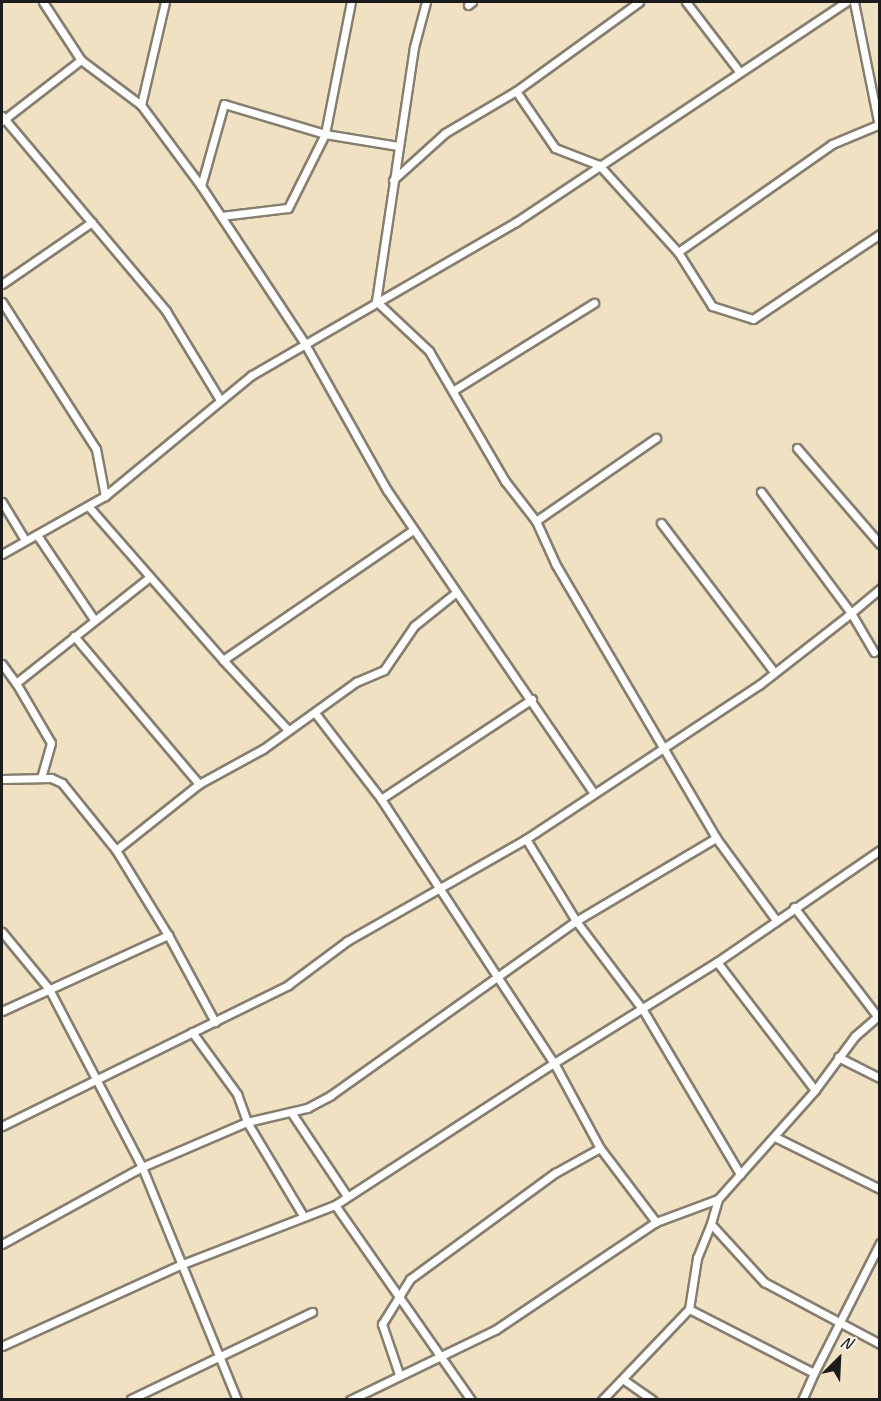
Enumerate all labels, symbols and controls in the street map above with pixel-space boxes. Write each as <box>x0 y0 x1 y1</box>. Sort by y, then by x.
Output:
north arrow <box>809 1329 869 1389</box>
text: N <box>838 1331 855 1354</box>

